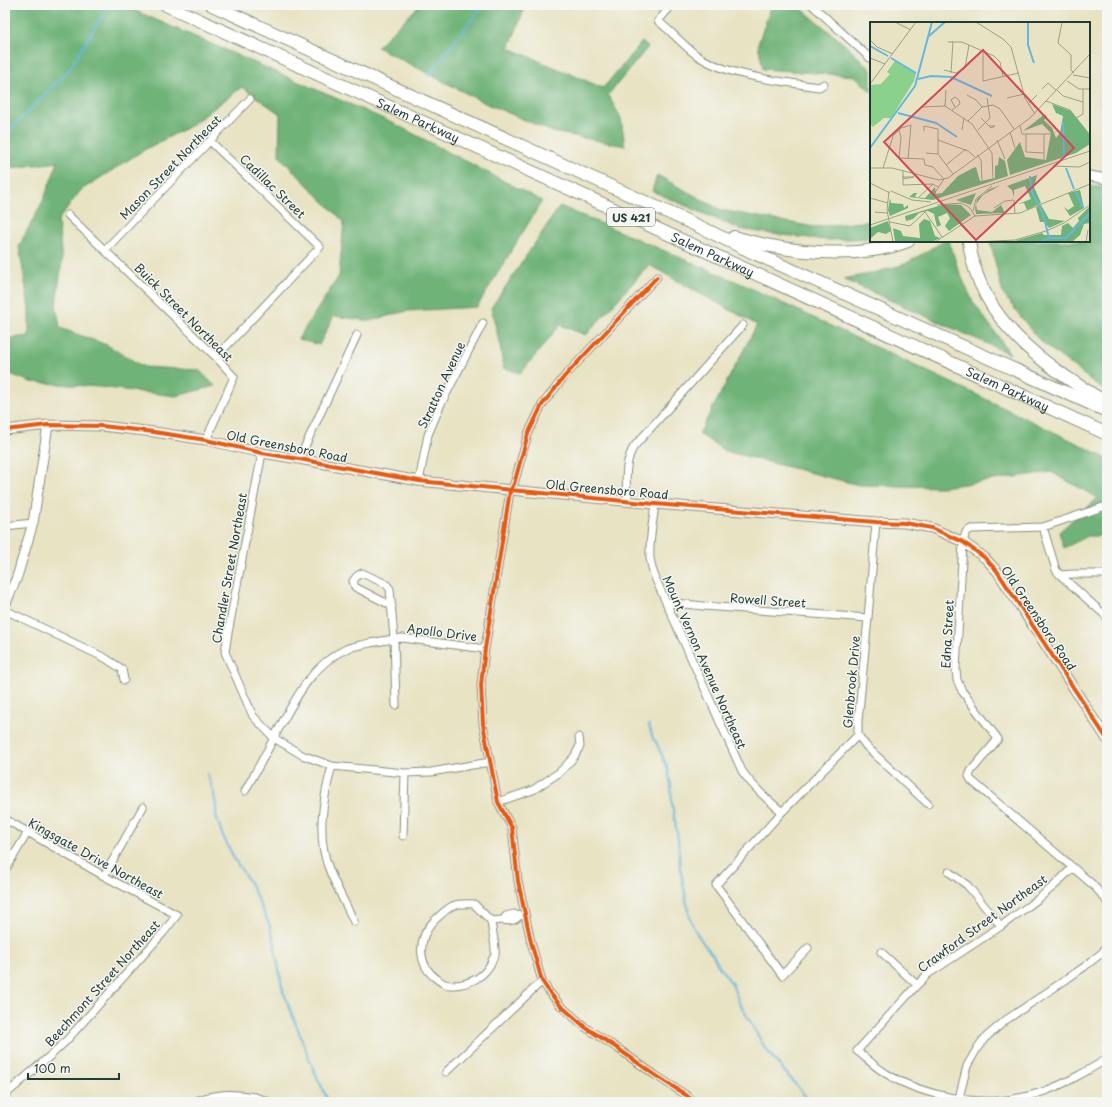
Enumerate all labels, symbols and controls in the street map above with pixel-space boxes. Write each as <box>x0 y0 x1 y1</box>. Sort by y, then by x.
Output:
inset map <box>870 22 1090 242</box>
street label: Salem Parkway <box>374 93 463 147</box>
street label: Mason Street Northeast <box>115 110 225 223</box>
street label: Cadillac Street <box>236 150 310 222</box>
road number: US 421 <box>607 208 655 226</box>
street label: Salem Parkway <box>668 228 757 281</box>
street label: Buick Street Northeast <box>131 259 237 365</box>
street label: Stratton Avenue <box>413 338 469 432</box>
street label: Salem Parkway <box>963 362 1052 415</box>
street label: Old Greensboro Road <box>225 425 349 467</box>
street label: Old Greensboro Road <box>545 475 669 503</box>
street label: Chandler Street Northeast <box>207 491 251 645</box>
street label: Old Greensboro Road <box>997 562 1081 674</box>
street label: Mount Vernon Avenue Northeast <box>659 572 752 752</box>
street label: Rowell Street <box>729 588 807 612</box>
street label: Edna Street <box>936 599 958 669</box>
street label: Apollo Drive <box>406 619 478 645</box>
street label: Glenbrook Drive <box>838 635 864 729</box>
street label: Kingsgate Drive Northeast <box>25 813 167 903</box>
street label: Crawford Street Northeast <box>914 870 1051 976</box>
street label: Beechmont Street Northeast <box>40 916 164 1050</box>
scale bar <box>28 1055 119 1081</box>
text: 100 m <box>34 1059 71 1077</box>

